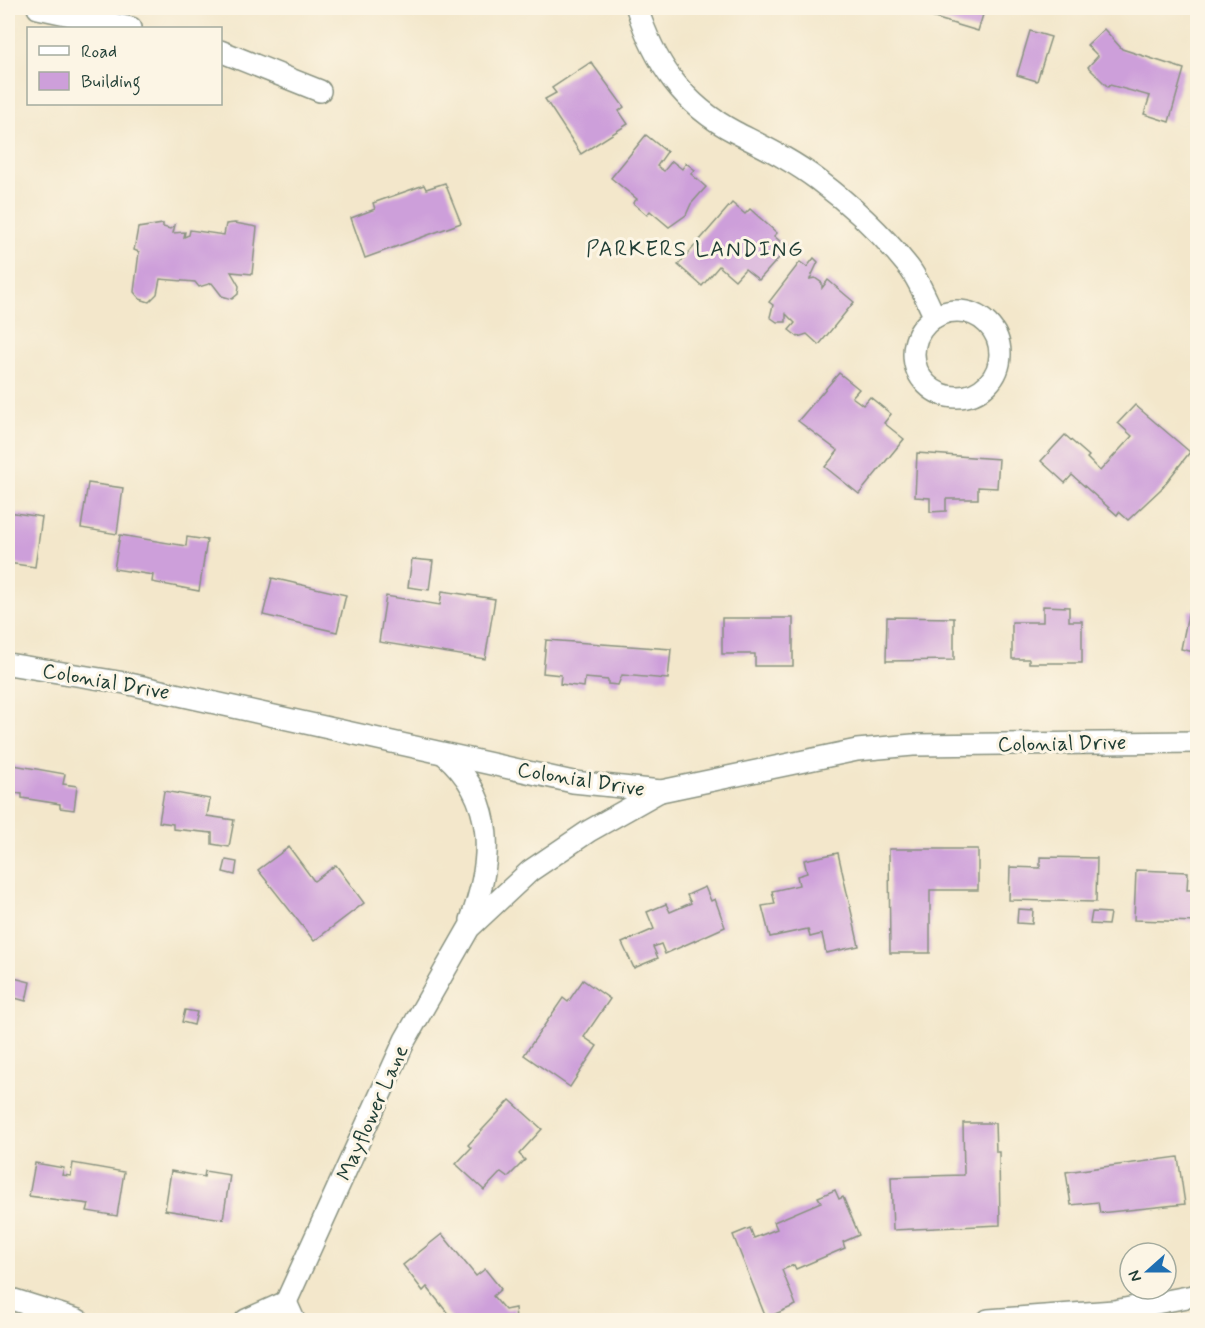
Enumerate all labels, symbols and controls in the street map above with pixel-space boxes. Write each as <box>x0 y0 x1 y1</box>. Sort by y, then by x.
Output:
legend <box>27 27 222 105</box>
text: Road <box>81 40 117 64</box>
text: Building <box>81 70 141 96</box>
district label: PARKERS LANDING <box>586 236 804 264</box>
street label: Colonial Drive <box>40 657 172 707</box>
street label: Colonial Drive <box>997 729 1127 759</box>
street label: Colonial Drive <box>515 756 647 804</box>
street label: Mayflower Lane <box>331 1041 415 1185</box>
north arrow <box>1118 1241 1178 1301</box>
text: N <box>1124 1267 1147 1285</box>

